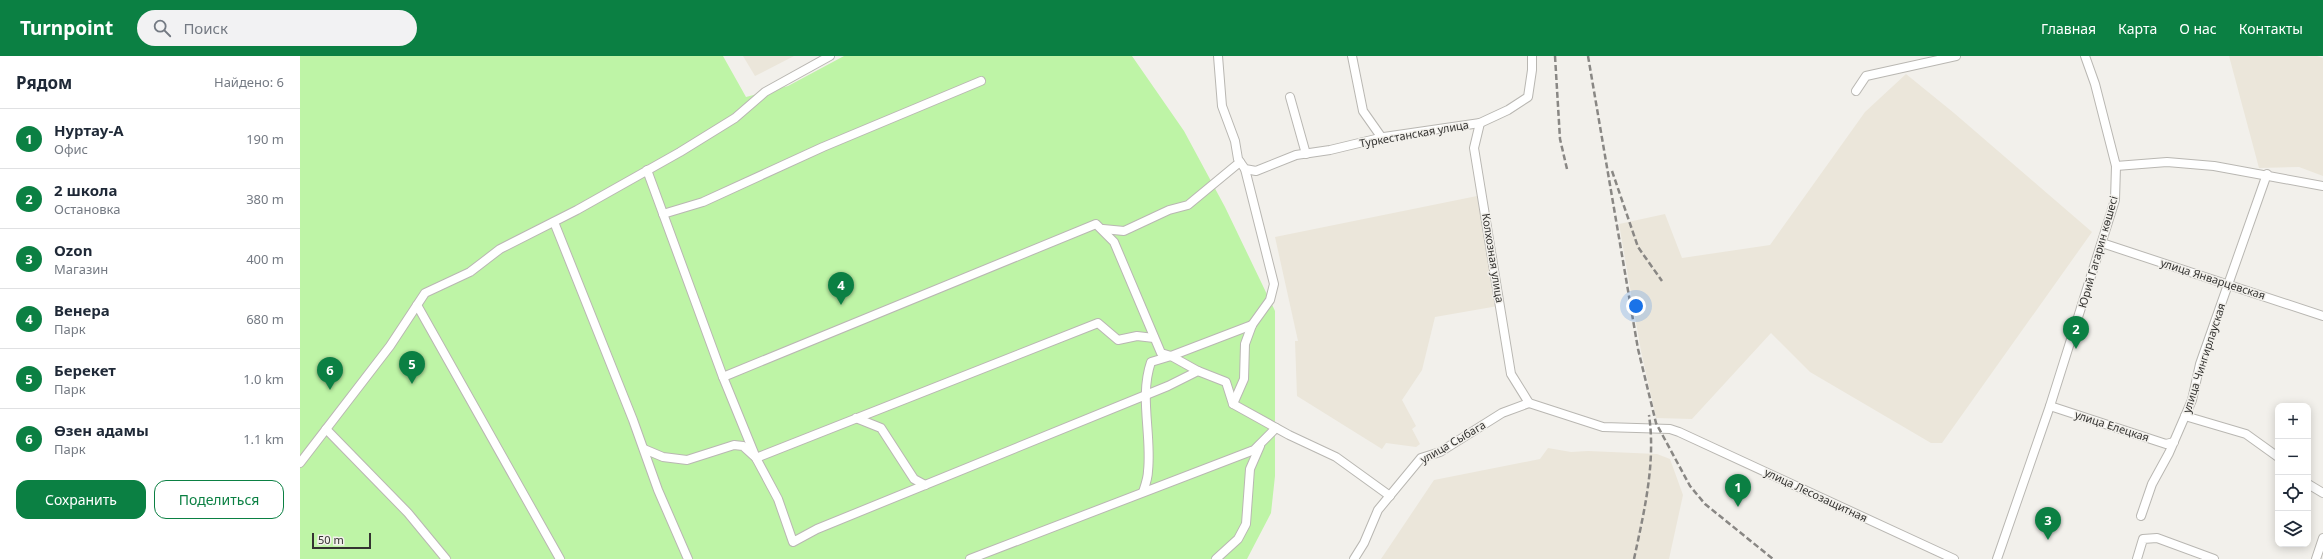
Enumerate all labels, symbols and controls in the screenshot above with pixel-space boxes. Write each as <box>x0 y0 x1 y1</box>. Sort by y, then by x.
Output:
search box <box>137 10 417 46</box>
text: Turnpoint <box>20 15 113 41</box>
icon: search <box>151 17 173 39</box>
text: Поиск <box>183 18 228 38</box>
text: Главная <box>2041 19 2096 38</box>
text: Карта <box>2118 19 2157 38</box>
text: О нас <box>2179 19 2217 38</box>
text: Контакты <box>2239 19 2303 38</box>
text: Рядом <box>16 71 72 94</box>
text: Найдено: 6 <box>214 73 284 91</box>
street label: Туркестанская улица <box>1358 116 1470 151</box>
text: Нуртау-А <box>54 120 124 140</box>
text: 1 <box>25 130 33 148</box>
text: 190 m <box>246 130 284 148</box>
text: Офис <box>54 140 88 158</box>
text: 2 школа <box>54 180 117 200</box>
text: 2 <box>25 190 33 208</box>
text: 380 m <box>246 190 284 208</box>
street label: Юрий Гагарин көшесі <box>2074 194 2121 310</box>
text: Остановка <box>54 200 120 218</box>
street label: Колхозная улица <box>1479 212 1508 304</box>
text: Ozon <box>54 240 92 260</box>
text: 3 <box>25 250 33 268</box>
text: 400 m <box>246 250 284 268</box>
street label: улица Январцевская <box>2159 254 2267 303</box>
text: Магазин <box>54 260 108 278</box>
pin: 4 <box>828 272 854 305</box>
your location <box>1626 296 1646 316</box>
text: Венера <box>54 300 110 320</box>
street label: улица Чингирлауская <box>2179 301 2228 415</box>
text: 4 <box>25 310 33 328</box>
text: 680 m <box>246 310 284 328</box>
pin: 2 <box>2063 316 2089 349</box>
text: Парк <box>54 320 86 338</box>
pin: 5 <box>399 351 425 384</box>
pin: 6 <box>317 357 343 390</box>
text: Берекет <box>54 360 116 380</box>
text: 5 <box>25 370 33 388</box>
text: 1.0 km <box>243 370 284 388</box>
text: Парк <box>54 380 86 398</box>
map controls <box>2275 403 2311 547</box>
button: + <box>2275 403 2311 439</box>
street label: улица Елецкая <box>2073 406 2151 445</box>
street label: улица Сыбага <box>1417 417 1488 466</box>
text: Өзен адамы <box>54 420 149 440</box>
text: 6 <box>25 430 33 448</box>
text: 1.1 km <box>243 430 284 448</box>
button: − <box>2275 439 2311 475</box>
text: Парк <box>54 440 86 458</box>
street label: улица Лесозащитная <box>1762 464 1870 525</box>
pin: 1 <box>1725 474 1751 507</box>
button: locate <box>2275 475 2311 511</box>
button: Сохранить <box>16 480 146 519</box>
button: Поделиться <box>154 480 284 519</box>
pin: 3 <box>2035 507 2061 540</box>
button: layers <box>2275 511 2311 547</box>
scale bar <box>312 531 371 550</box>
text: 50 m <box>318 532 344 547</box>

